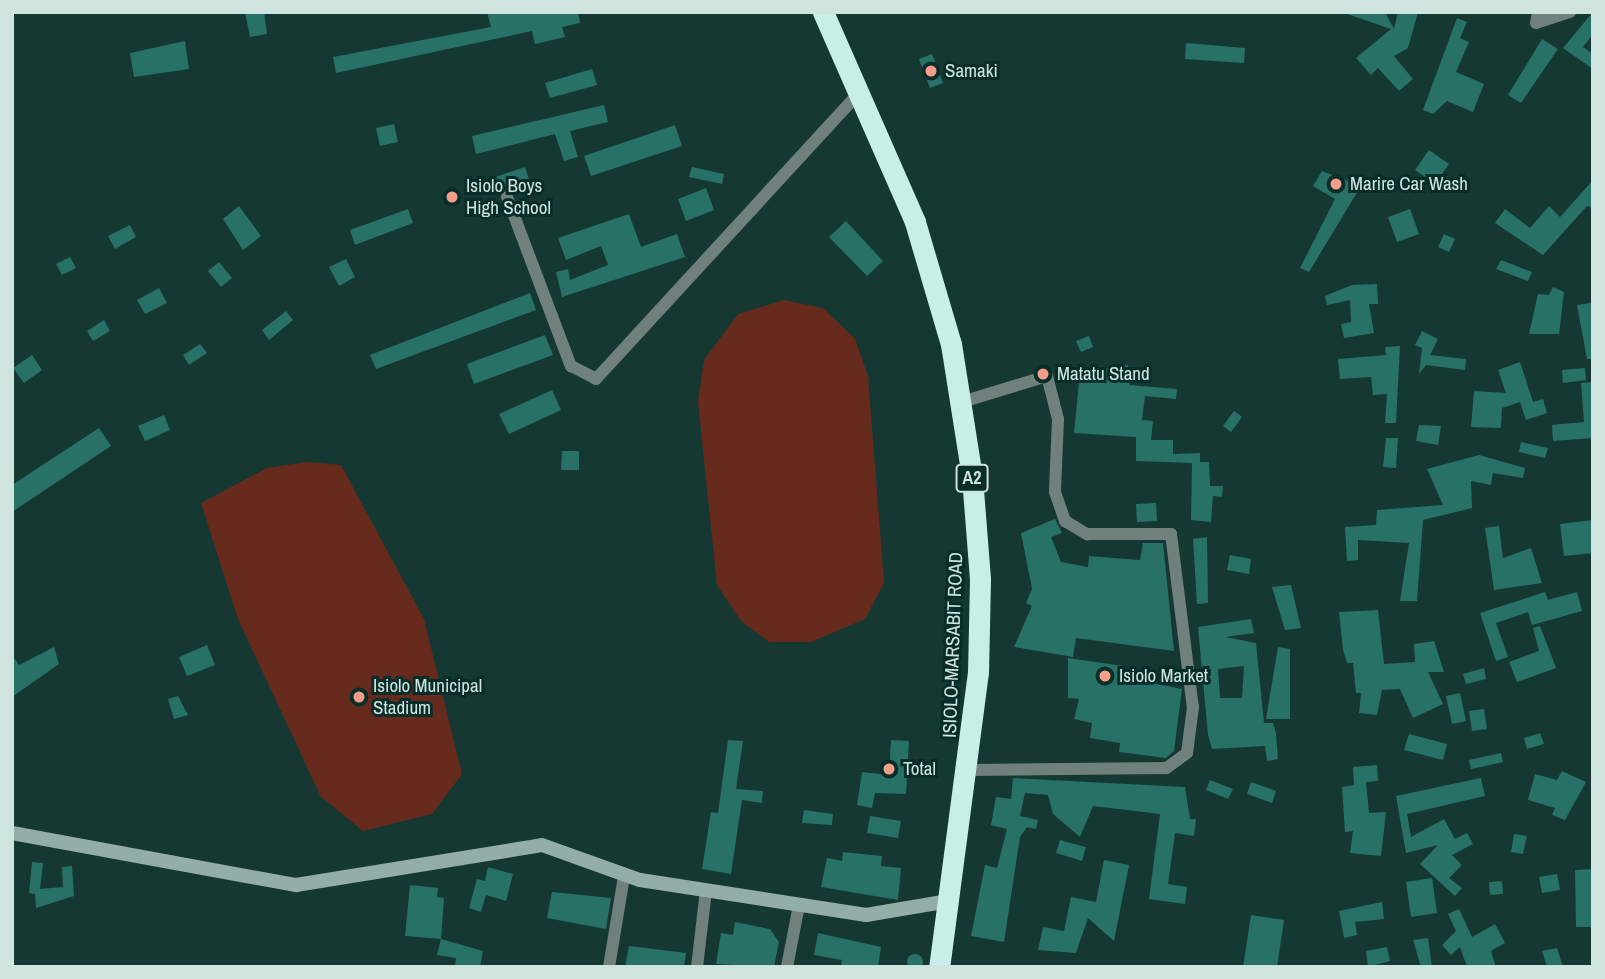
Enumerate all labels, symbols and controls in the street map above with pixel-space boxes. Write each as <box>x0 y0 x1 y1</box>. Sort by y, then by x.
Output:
place label: Samaki <box>945 60 998 82</box>
marker: Samaki <box>923 63 939 79</box>
place label: Marire Car Wash <box>1350 173 1468 195</box>
place label: Isiolo Boys High School <box>466 175 551 219</box>
marker: Marire Car Wash <box>1328 176 1344 192</box>
marker: Isiolo Boys High School <box>444 189 460 205</box>
place label: Matatu Stand <box>1057 363 1150 385</box>
marker: Matatu Stand <box>1035 366 1051 382</box>
road number: A2 <box>954 464 990 492</box>
street label: ISIOLO-MARSABIT ROAD <box>938 552 968 738</box>
place label: Isiolo Market <box>1119 665 1208 687</box>
marker: Isiolo Market <box>1097 668 1113 684</box>
place label: Isiolo Municipal Stadium <box>373 675 482 719</box>
marker: Isiolo Municipal Stadium <box>351 689 367 705</box>
place label: Total <box>903 758 936 780</box>
marker: Total <box>881 761 897 777</box>

